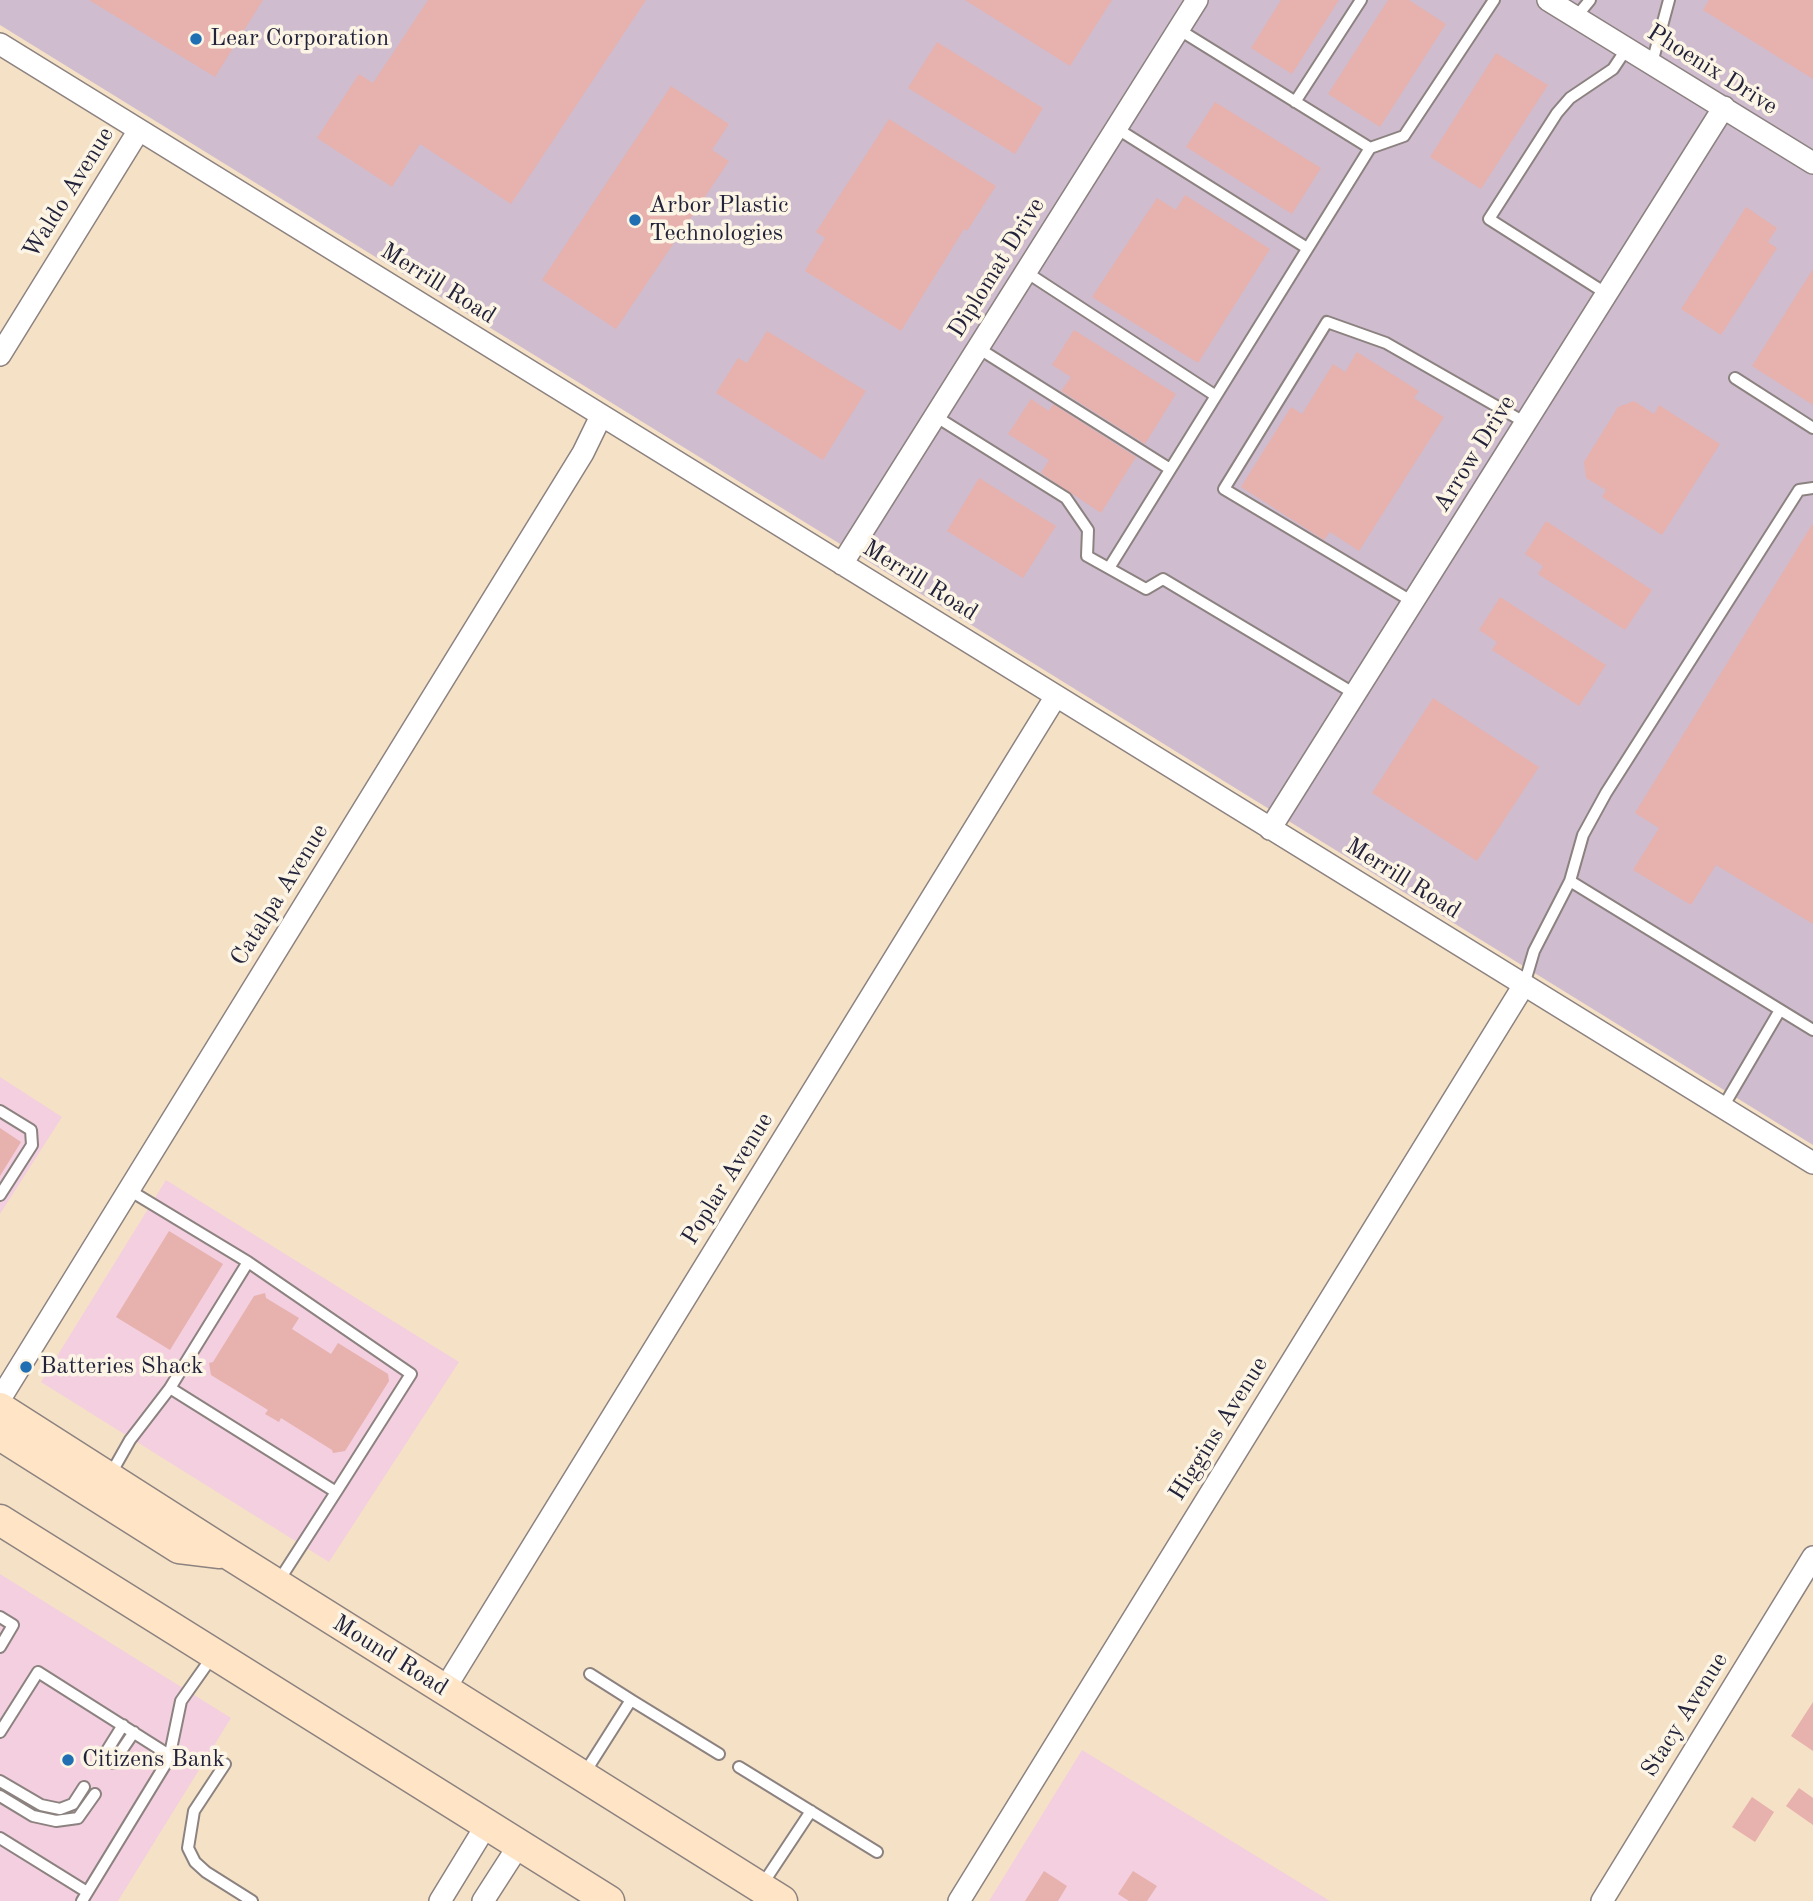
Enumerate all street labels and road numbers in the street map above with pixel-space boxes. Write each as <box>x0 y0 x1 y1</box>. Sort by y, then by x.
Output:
street label: Phoenix Drive <box>1641 18 1783 122</box>
street label: Waldo Avenue <box>17 122 121 264</box>
street label: Diplomat Drive <box>942 193 1052 343</box>
street label: Merrill Road <box>375 237 501 331</box>
street label: Arrow Drive <box>1428 390 1522 518</box>
street label: Merrill Road <box>857 534 983 628</box>
street label: Catalpa Avenue <box>225 819 335 971</box>
street label: Merrill Road <box>1340 832 1466 926</box>
street label: Poplar Avenue <box>676 1108 780 1250</box>
street label: Higgins Avenue <box>1163 1352 1275 1506</box>
street label: Mound Road <box>327 1609 453 1703</box>
street label: Stacy Avenue <box>1635 1647 1735 1783</box>

